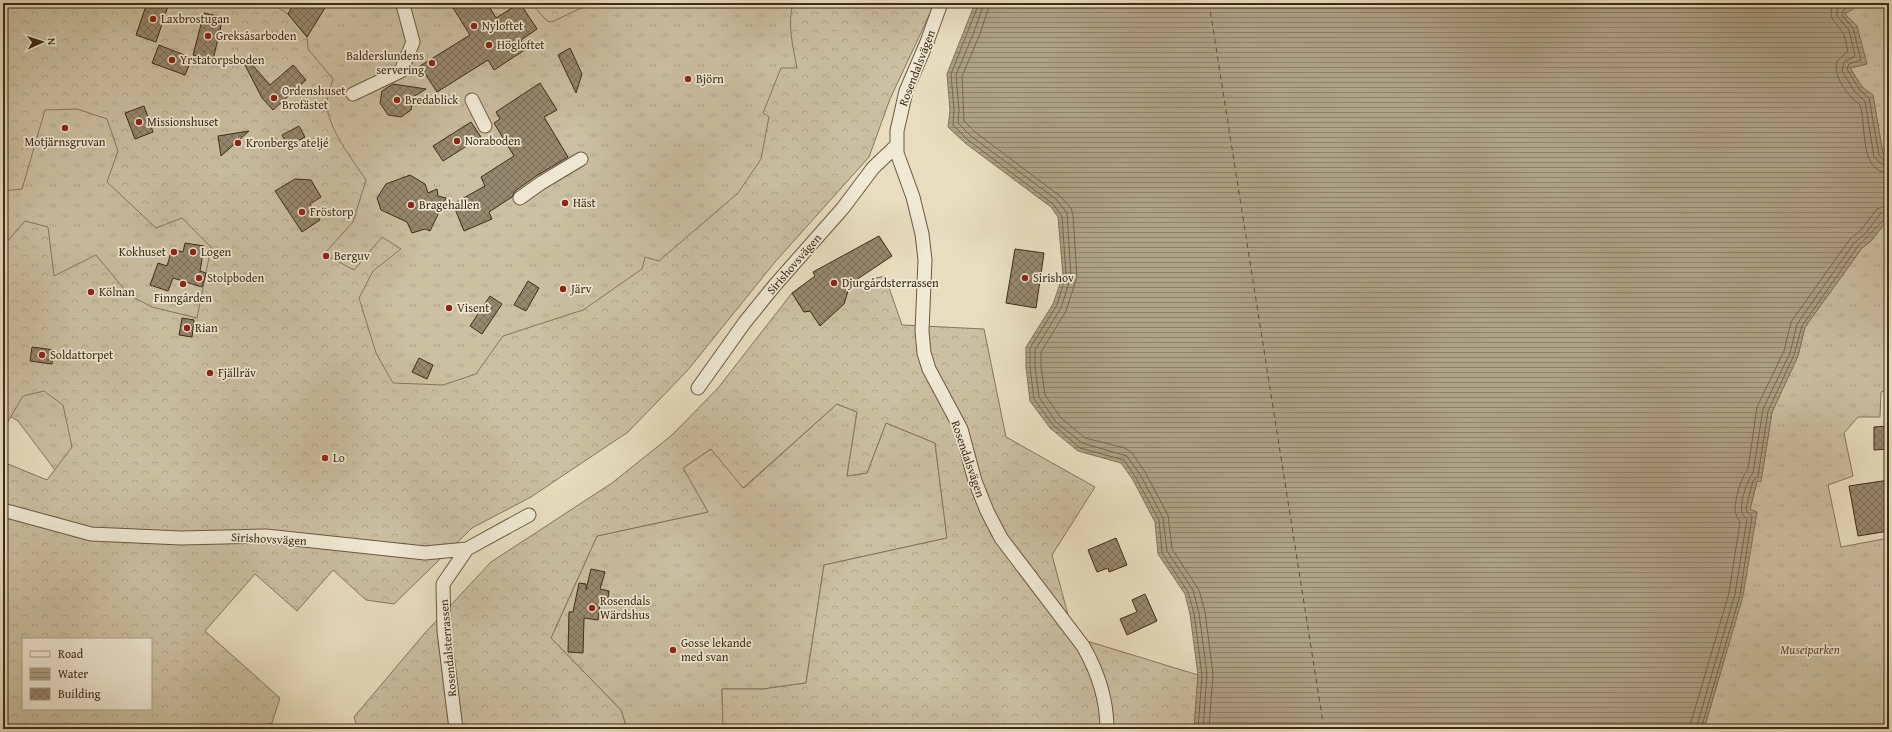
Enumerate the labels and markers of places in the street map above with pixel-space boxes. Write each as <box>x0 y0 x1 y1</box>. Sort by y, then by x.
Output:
place label: Laxbrostugan <box>161 10 230 27</box>
marker: Laxbrostugan <box>148 14 158 24</box>
place label: Nyloftet <box>482 17 524 34</box>
marker: Nyloftet <box>469 21 479 31</box>
place label: Greksåsarboden <box>216 27 297 44</box>
marker: Greksåsarboden <box>203 31 213 41</box>
place label: Högloftet <box>497 36 545 53</box>
marker: Högloftet <box>484 40 494 50</box>
place label: Balderslundens servering <box>346 47 424 78</box>
place label: Yrstatorpsboden <box>180 51 265 68</box>
marker: Yrstatorpsboden <box>167 55 177 65</box>
marker: Balderslundens servering <box>427 58 437 68</box>
place label: Björn <box>696 70 724 87</box>
marker: Björn <box>683 74 693 84</box>
place label: Ordenshuset Brofästet <box>282 82 346 113</box>
place label: Bredablick <box>405 91 459 108</box>
marker: Ordenshuset Brofästet <box>269 93 279 103</box>
marker: Bredablick <box>392 95 402 105</box>
place label: Missionshuset <box>147 113 219 130</box>
marker: Missionshuset <box>134 117 144 127</box>
marker: Motjärnsgruvan <box>60 123 70 133</box>
place label: Noraboden <box>465 132 521 149</box>
place label: Motjärnsgruvan <box>24 133 106 150</box>
place label: Kronbergs ateljé <box>246 134 329 151</box>
marker: Noraboden <box>452 136 462 146</box>
marker: Kronbergs ateljé <box>233 138 243 148</box>
place label: Häst <box>573 194 596 211</box>
place label: Bragehallen <box>419 196 480 213</box>
marker: Häst <box>560 198 570 208</box>
marker: Bragehallen <box>406 200 416 210</box>
place label: Fröstorp <box>310 203 354 220</box>
marker: Fröstorp <box>297 207 307 217</box>
place label: Kokhuset <box>119 243 167 260</box>
place label: Logen <box>201 243 232 260</box>
marker: Kokhuset <box>169 247 179 257</box>
marker: Logen <box>188 247 198 257</box>
place label: Berguv <box>334 247 370 264</box>
marker: Berguv <box>321 251 331 261</box>
place label: Stolpboden <box>207 269 264 286</box>
place label: Sirishov <box>1033 269 1074 286</box>
marker: Stolpboden <box>194 273 204 283</box>
marker: Sirishov <box>1020 273 1030 283</box>
place label: Djurgårdsterrassen <box>842 274 939 291</box>
marker: Djurgårdsterrassen <box>829 278 839 288</box>
marker: Finngården <box>178 279 188 289</box>
place label: Järv <box>569 280 591 297</box>
place label: Kölnan <box>99 283 135 300</box>
marker: Järv <box>558 284 568 294</box>
marker: Kölnan <box>86 287 96 297</box>
place label: Finngården <box>154 289 212 306</box>
place label: Visent <box>457 299 490 316</box>
marker: Visent <box>444 303 454 313</box>
place label: Rian <box>195 319 218 336</box>
marker: Rian <box>182 323 192 333</box>
place label: Soldattorpet <box>50 346 114 363</box>
marker: Soldattorpet <box>37 350 47 360</box>
place label: Fjällräv <box>218 364 256 381</box>
marker: Fjällräv <box>205 368 215 378</box>
place label: Lo <box>333 449 345 466</box>
marker: Lo <box>320 453 330 463</box>
place label: Rosendals Wärdshus <box>600 592 651 623</box>
marker: Rosendals Wärdshus <box>587 603 597 613</box>
place label: Gosse lekande med svan <box>681 634 752 665</box>
marker: Gosse lekande med svan <box>668 645 678 655</box>

